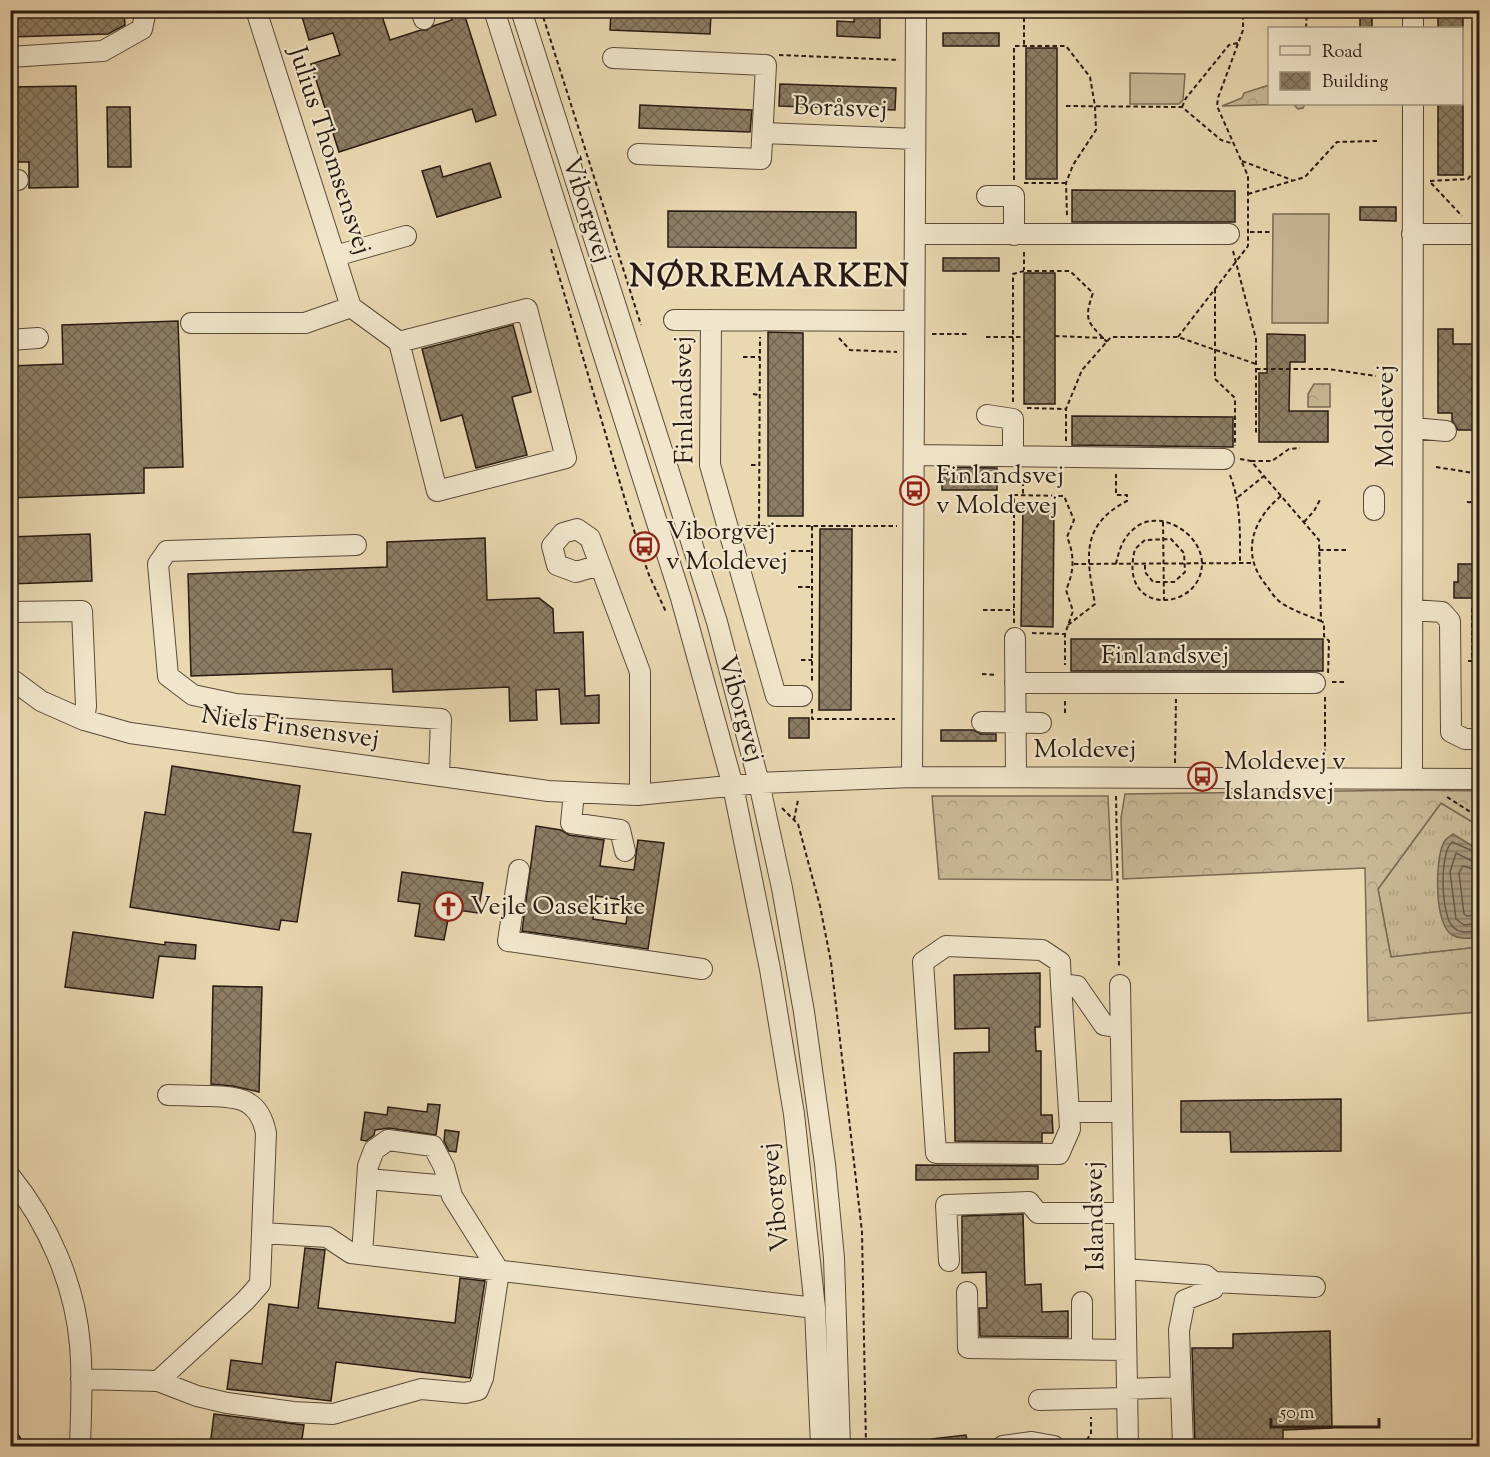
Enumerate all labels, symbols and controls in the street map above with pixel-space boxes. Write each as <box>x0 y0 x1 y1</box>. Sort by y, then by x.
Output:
legend <box>1268 27 1463 105</box>
street label: Julius Thomsensvej <box>277 40 380 260</box>
text: Road <box>1322 40 1362 66</box>
text: Building <box>1322 70 1388 96</box>
street label: Boråsvej <box>792 89 888 129</box>
street label: Viborgvej <box>551 152 621 268</box>
district label: NØRREMARKEN <box>629 255 911 301</box>
street label: Finlandsvej <box>665 336 705 464</box>
street label: Moldevej <box>1368 365 1405 467</box>
place label: Finlandsvej v Moldevej <box>936 458 1064 525</box>
bus stop icon: Finlandsvej v Moldevej <box>899 475 931 507</box>
place label: Viborgvej v Moldevej <box>666 514 788 581</box>
bus stop icon: Viborgvej v Moldevej <box>629 531 661 563</box>
street label: Finlandsvej <box>1101 638 1229 675</box>
street label: Viborgvej <box>707 651 773 767</box>
street label: Niels Finsensvej <box>199 697 381 759</box>
street label: Moldevej <box>1034 732 1136 769</box>
place label: Moldevej v Islandsvej <box>1224 744 1346 811</box>
bus stop icon: Moldevej v Islandsvej <box>1187 761 1219 793</box>
place label: Vejle Oasekirke <box>470 889 645 926</box>
church icon: Vejle Oasekirke <box>433 891 465 923</box>
street label: Viborgvej <box>752 1141 800 1253</box>
street label: Islandsvej <box>1077 1161 1115 1271</box>
scale bar <box>1271 1391 1379 1429</box>
text: 50 m <box>1279 1401 1315 1427</box>

